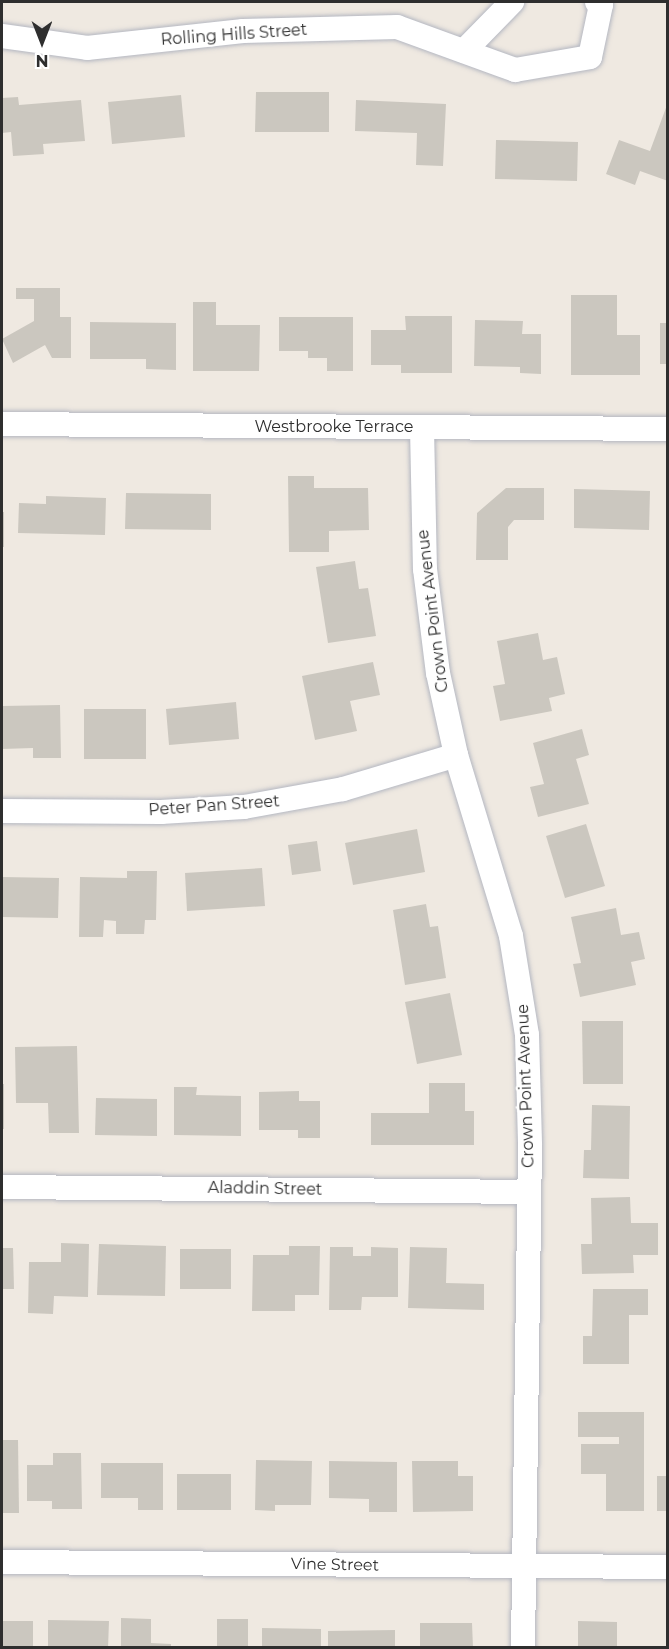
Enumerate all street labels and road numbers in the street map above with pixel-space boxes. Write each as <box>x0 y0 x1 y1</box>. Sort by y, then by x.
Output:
street label: Rolling Hills Street <box>160 20 308 50</box>
street label: Westbrooke Terrace <box>254 417 414 437</box>
street label: Crown Point Avenue <box>413 528 453 694</box>
street label: Peter Pan Street <box>148 792 280 820</box>
street label: Crown Point Avenue <box>514 1004 538 1168</box>
street label: Aladdin Street <box>208 1178 322 1200</box>
street label: Vine Street <box>291 1555 379 1575</box>

